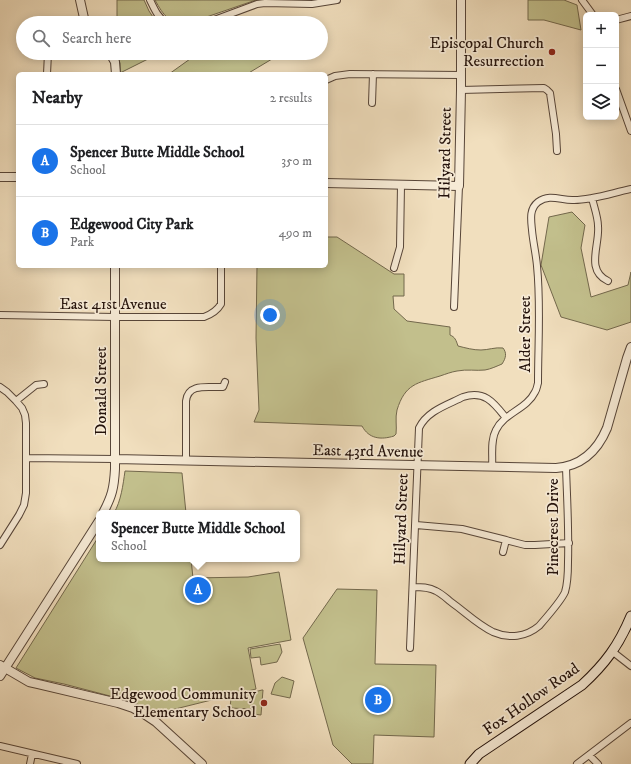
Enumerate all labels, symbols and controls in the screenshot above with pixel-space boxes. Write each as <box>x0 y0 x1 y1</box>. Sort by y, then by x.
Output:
map controls <box>583 12 619 120</box>
button: + <box>583 12 619 48</box>
search box <box>16 16 328 60</box>
icon: search <box>30 27 52 49</box>
text: Search here <box>62 29 131 48</box>
place label: Episcopal Church Resurrection <box>430 33 545 71</box>
marker: Episcopal Church Resurrection <box>547 47 557 57</box>
button: − <box>583 48 619 84</box>
button: layers <box>583 84 619 120</box>
text: Nearby <box>32 87 82 109</box>
text: 2 results <box>270 90 312 106</box>
street label: Hilyard Street <box>434 107 456 199</box>
text: Spencer Butte Middle School <box>70 143 244 162</box>
text: A <box>41 153 49 169</box>
text: 350 m <box>281 153 312 169</box>
text: School <box>70 162 106 178</box>
text: Edgewood City Park <box>70 215 193 234</box>
text: B <box>41 225 49 241</box>
text: 490 m <box>278 225 312 241</box>
text: Park <box>70 234 94 250</box>
street label: East 41st Avenue <box>59 294 167 314</box>
street label: Alder Street <box>515 296 535 372</box>
your location <box>260 305 280 325</box>
street label: Donald Street <box>91 347 111 435</box>
street label: East 43rd Avenue <box>313 440 424 462</box>
street label: Hilyard Street <box>389 473 413 565</box>
street label: Pinecrest Drive <box>543 478 563 576</box>
popup <box>96 510 300 562</box>
text: Spencer Butte Middle School <box>111 519 285 538</box>
text: School <box>111 538 147 554</box>
pin: A <box>185 575 211 605</box>
street label: Fox Hollow Road <box>479 658 583 740</box>
place label: Edgewood Community Elementary School <box>110 684 256 722</box>
pin: B <box>365 685 391 715</box>
marker: Edgewood Community Elementary School <box>259 698 269 708</box>

